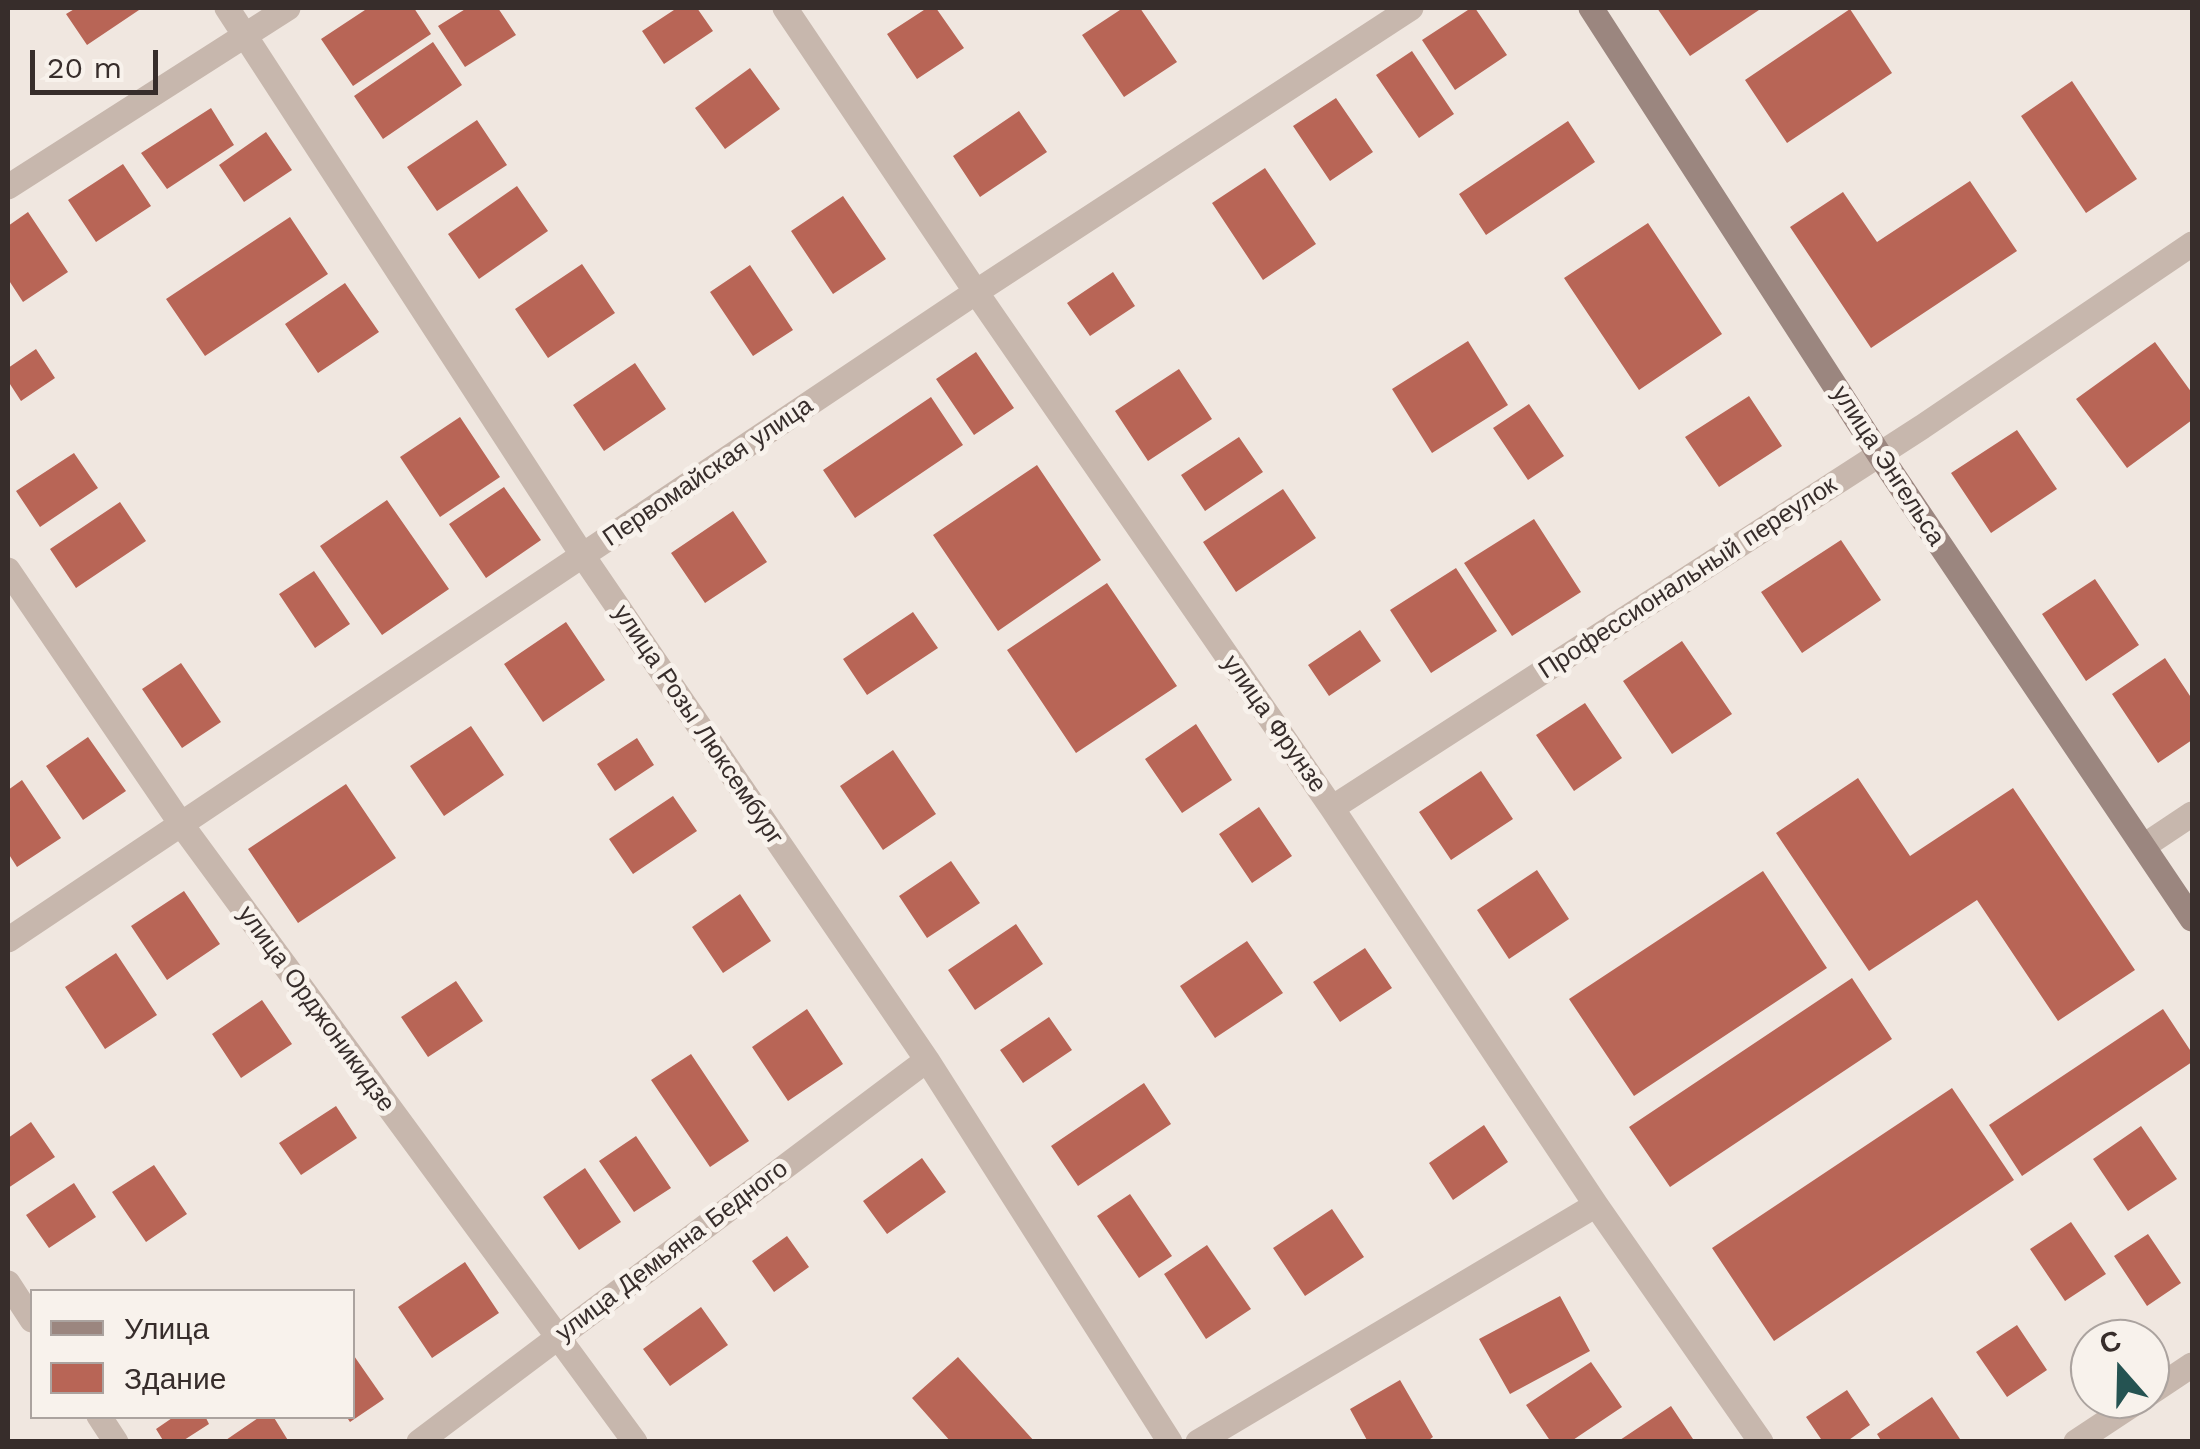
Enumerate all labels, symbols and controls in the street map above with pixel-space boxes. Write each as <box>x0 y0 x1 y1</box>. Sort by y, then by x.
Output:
scale bar <box>35 30 162 92</box>
text: 20 m <box>47 50 122 85</box>
street label: улица Энгельса <box>1825 380 1951 552</box>
street label: Первомайская улица <box>597 391 819 553</box>
street label: Профессиональный переулок <box>1533 470 1843 686</box>
street label: улица Розы Люксембург <box>606 599 790 851</box>
street label: улица Фрунзе <box>1215 649 1333 799</box>
street label: улица Орджоникидзе <box>231 900 401 1118</box>
street label: улица Демьяна Бедного <box>550 1154 794 1348</box>
legend <box>30 1289 355 1419</box>
text: Улица <box>124 1311 209 1346</box>
north arrow <box>2070 1319 2170 1419</box>
text: С <box>2095 1323 2125 1361</box>
text: Здание <box>124 1361 226 1396</box>

